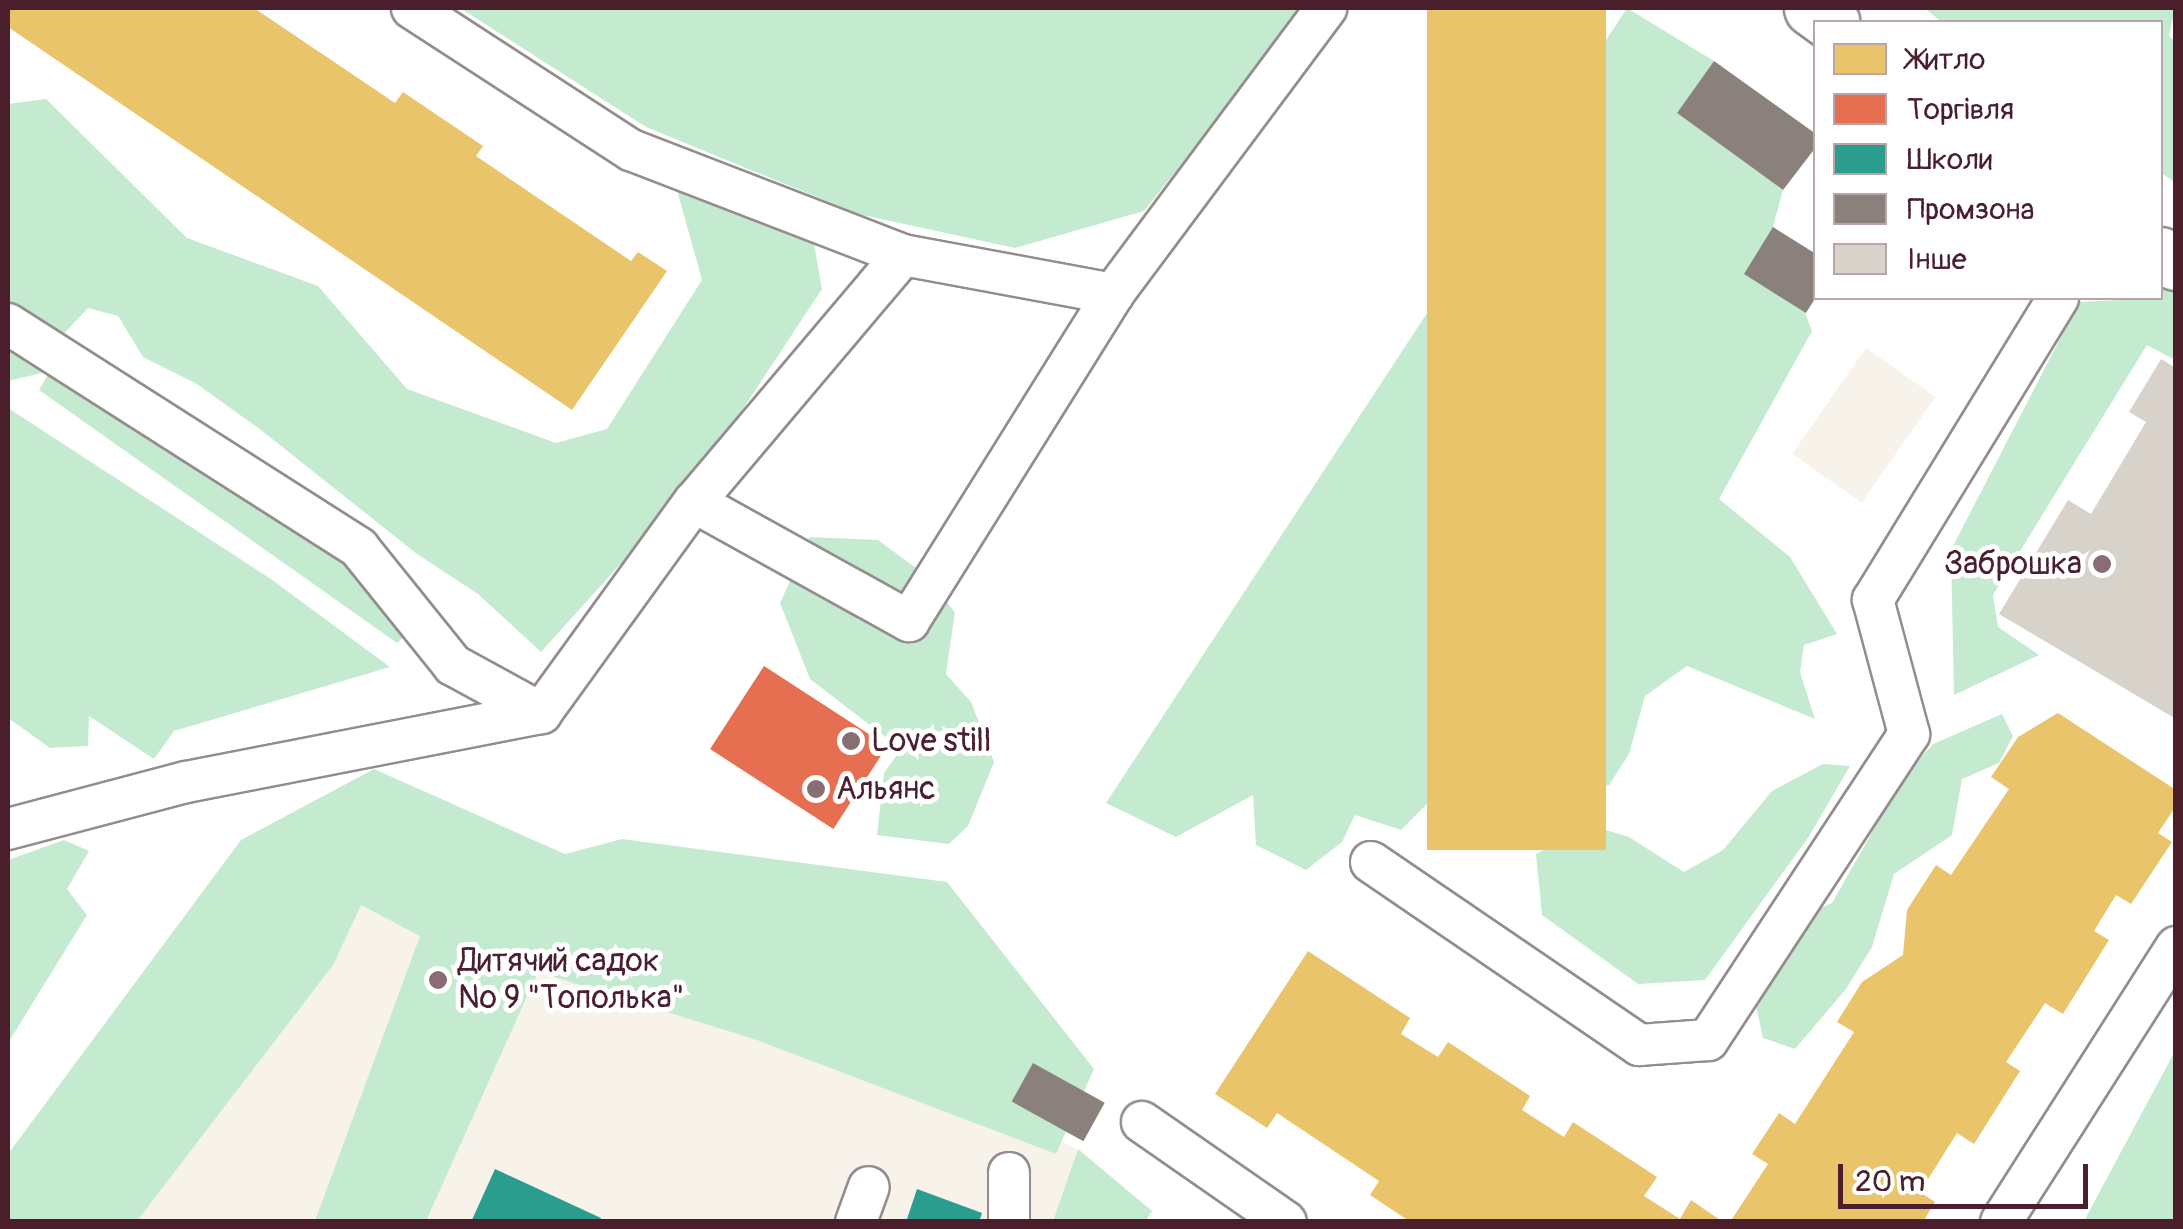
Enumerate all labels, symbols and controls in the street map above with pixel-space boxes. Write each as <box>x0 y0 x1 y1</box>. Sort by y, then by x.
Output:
legend <box>1813 20 2163 300</box>
text: Житло <box>1907 41 1985 78</box>
text: Торгівля <box>1907 91 2014 128</box>
text: Школи <box>1907 141 1992 178</box>
text: Промзона <box>1907 191 2035 228</box>
text: Інше <box>1907 241 1966 278</box>
place label: Заброшка <box>1944 545 2082 583</box>
marker: Заброшка <box>2091 553 2113 575</box>
place label: Love still <box>871 722 991 760</box>
marker: Love still <box>840 730 862 752</box>
place label: Альянс <box>836 770 936 808</box>
marker: Альянс <box>805 778 827 800</box>
place label: Дитячий садок № 9 "Тополька" <box>458 943 685 1018</box>
marker: Дитячий садок № 9 "Тополька" <box>427 969 449 991</box>
scale bar <box>1843 1144 2093 1206</box>
text: 20 m <box>1855 1163 1925 1200</box>

